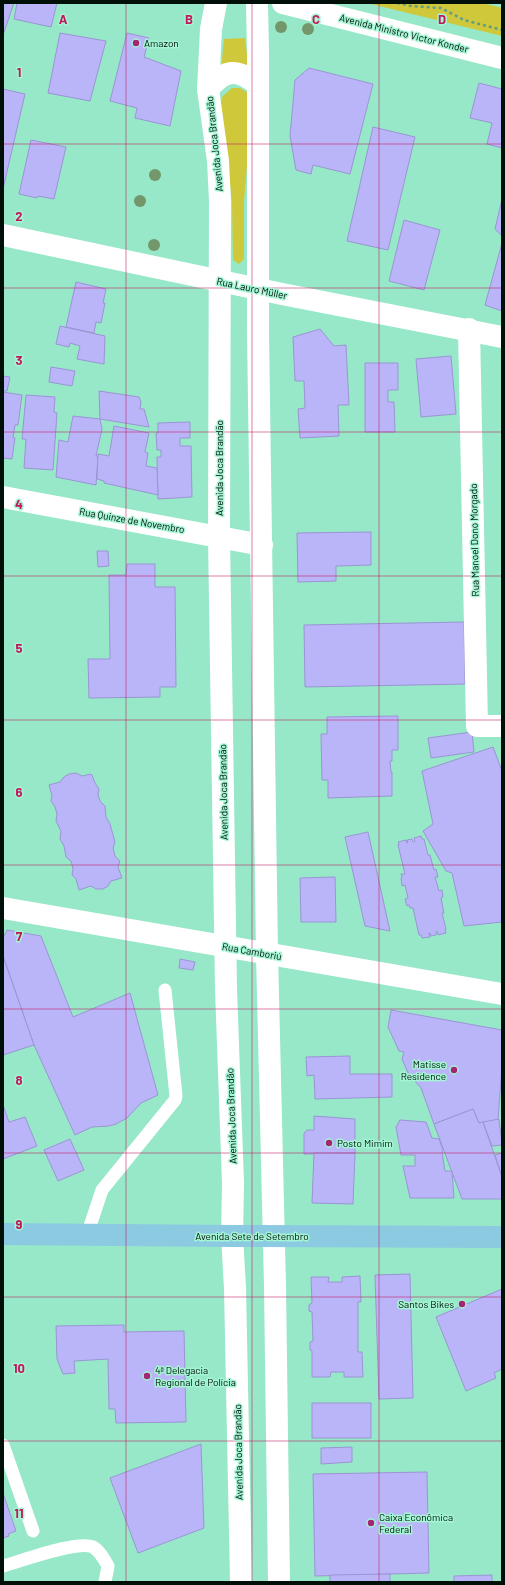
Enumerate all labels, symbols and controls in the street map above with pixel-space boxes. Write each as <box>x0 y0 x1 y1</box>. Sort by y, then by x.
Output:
text: A <box>59 11 68 27</box>
text: B <box>185 11 193 27</box>
text: C <box>312 11 320 27</box>
street label: Avenida Ministro Victor Konder <box>338 11 470 55</box>
text: D <box>438 11 446 27</box>
place label: Amazon <box>144 37 179 49</box>
marker: Amazon <box>131 38 141 48</box>
text: 1 <box>17 64 21 80</box>
street label: Avenida Joca Brandão <box>203 96 225 192</box>
text: 2 <box>15 208 23 224</box>
street label: Rua Lauro Müller <box>216 275 289 301</box>
text: 3 <box>15 352 23 368</box>
street label: Avenida Joca Brandão <box>213 420 225 516</box>
street label: Rua Manoel Dono Morgado <box>467 483 481 597</box>
text: 4 <box>15 496 23 512</box>
street label: Rua Quinze de Novembro <box>78 505 186 535</box>
text: 5 <box>15 640 23 656</box>
street label: Avenida Joca Brandão <box>216 744 230 840</box>
text: 6 <box>16 784 23 800</box>
text: 7 <box>16 928 23 944</box>
street label: Rua Camboriú <box>221 940 283 962</box>
place label: Matisse Residence <box>401 1058 446 1082</box>
marker: Matisse Residence <box>449 1065 459 1075</box>
street label: Avenida Joca Brandão <box>223 1068 239 1164</box>
text: 8 <box>15 1072 23 1088</box>
place label: Posto Mimim <box>337 1137 393 1149</box>
marker: Posto Mimim <box>324 1138 334 1148</box>
text: 9 <box>16 1216 23 1232</box>
street label: Avenida Sete de Setembro <box>195 1230 309 1242</box>
place label: Santos Bikes <box>398 1298 454 1310</box>
marker: Santos Bikes <box>457 1299 467 1309</box>
text: 10 <box>13 1360 25 1376</box>
place label: 4ª Delegacia Regional de Polícia <box>155 1364 236 1388</box>
marker: 4ª Delegacia Regional de Polícia <box>142 1371 152 1381</box>
street label: Avenida Joca Brandão <box>231 1404 245 1500</box>
text: 11 <box>14 1505 24 1521</box>
place label: Caixa Econômica Federal <box>379 1511 453 1535</box>
marker: Caixa Econômica Federal <box>366 1518 376 1528</box>

